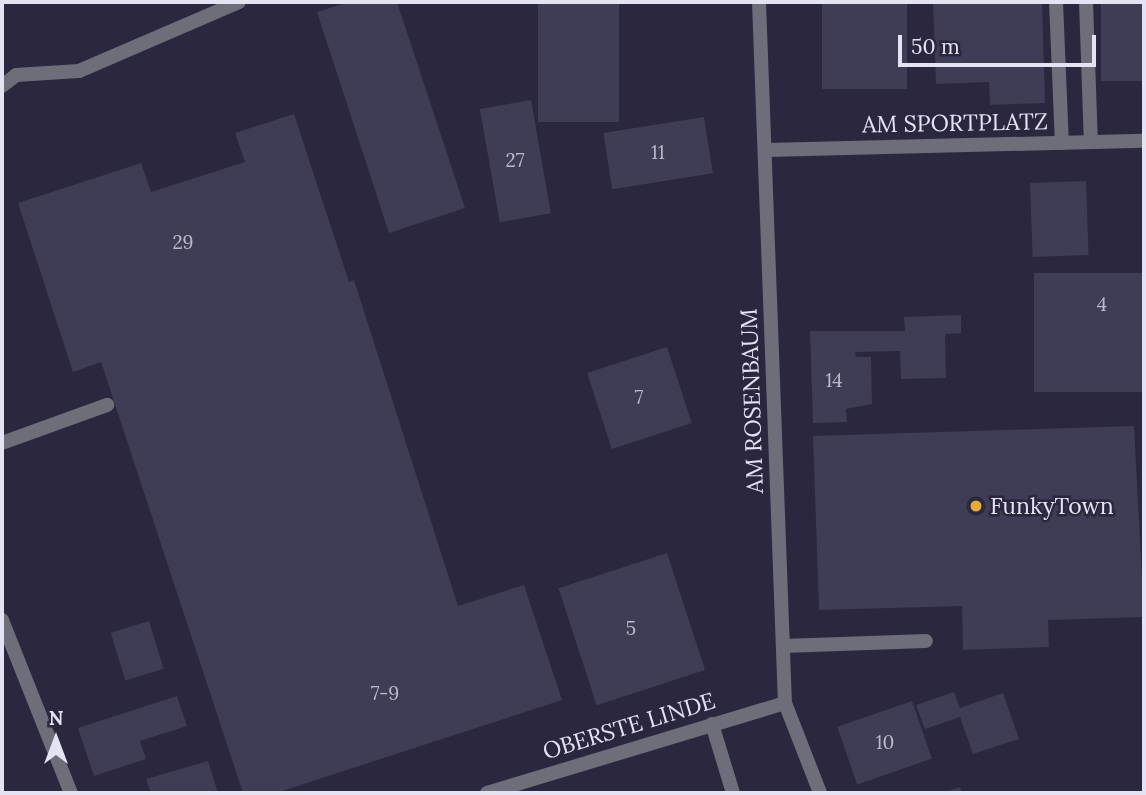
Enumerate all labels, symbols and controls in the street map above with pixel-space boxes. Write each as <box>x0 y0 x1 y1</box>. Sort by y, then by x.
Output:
scale bar <box>901 21 1099 65</box>
text: 50 m <box>911 33 960 60</box>
street label: AM SPORTPLATZ <box>862 108 1048 138</box>
house number: 11 <box>651 142 665 164</box>
house number: 27 <box>506 150 524 172</box>
house number: 29 <box>172 232 194 254</box>
house number: 4 <box>1097 294 1107 316</box>
street label: AM ROSENBAUM <box>735 308 769 494</box>
house number: 14 <box>825 370 843 392</box>
house number: 7 <box>635 387 643 409</box>
place label: FunkyTown <box>990 492 1114 520</box>
marker: FunkyTown <box>968 498 984 514</box>
house number: 5 <box>626 618 636 640</box>
house number: 7-9 <box>371 683 399 705</box>
street label: OBERSTE LINDE <box>539 687 719 765</box>
north arrow <box>21 704 91 774</box>
text: N <box>49 706 63 730</box>
house number: 10 <box>876 732 894 754</box>

